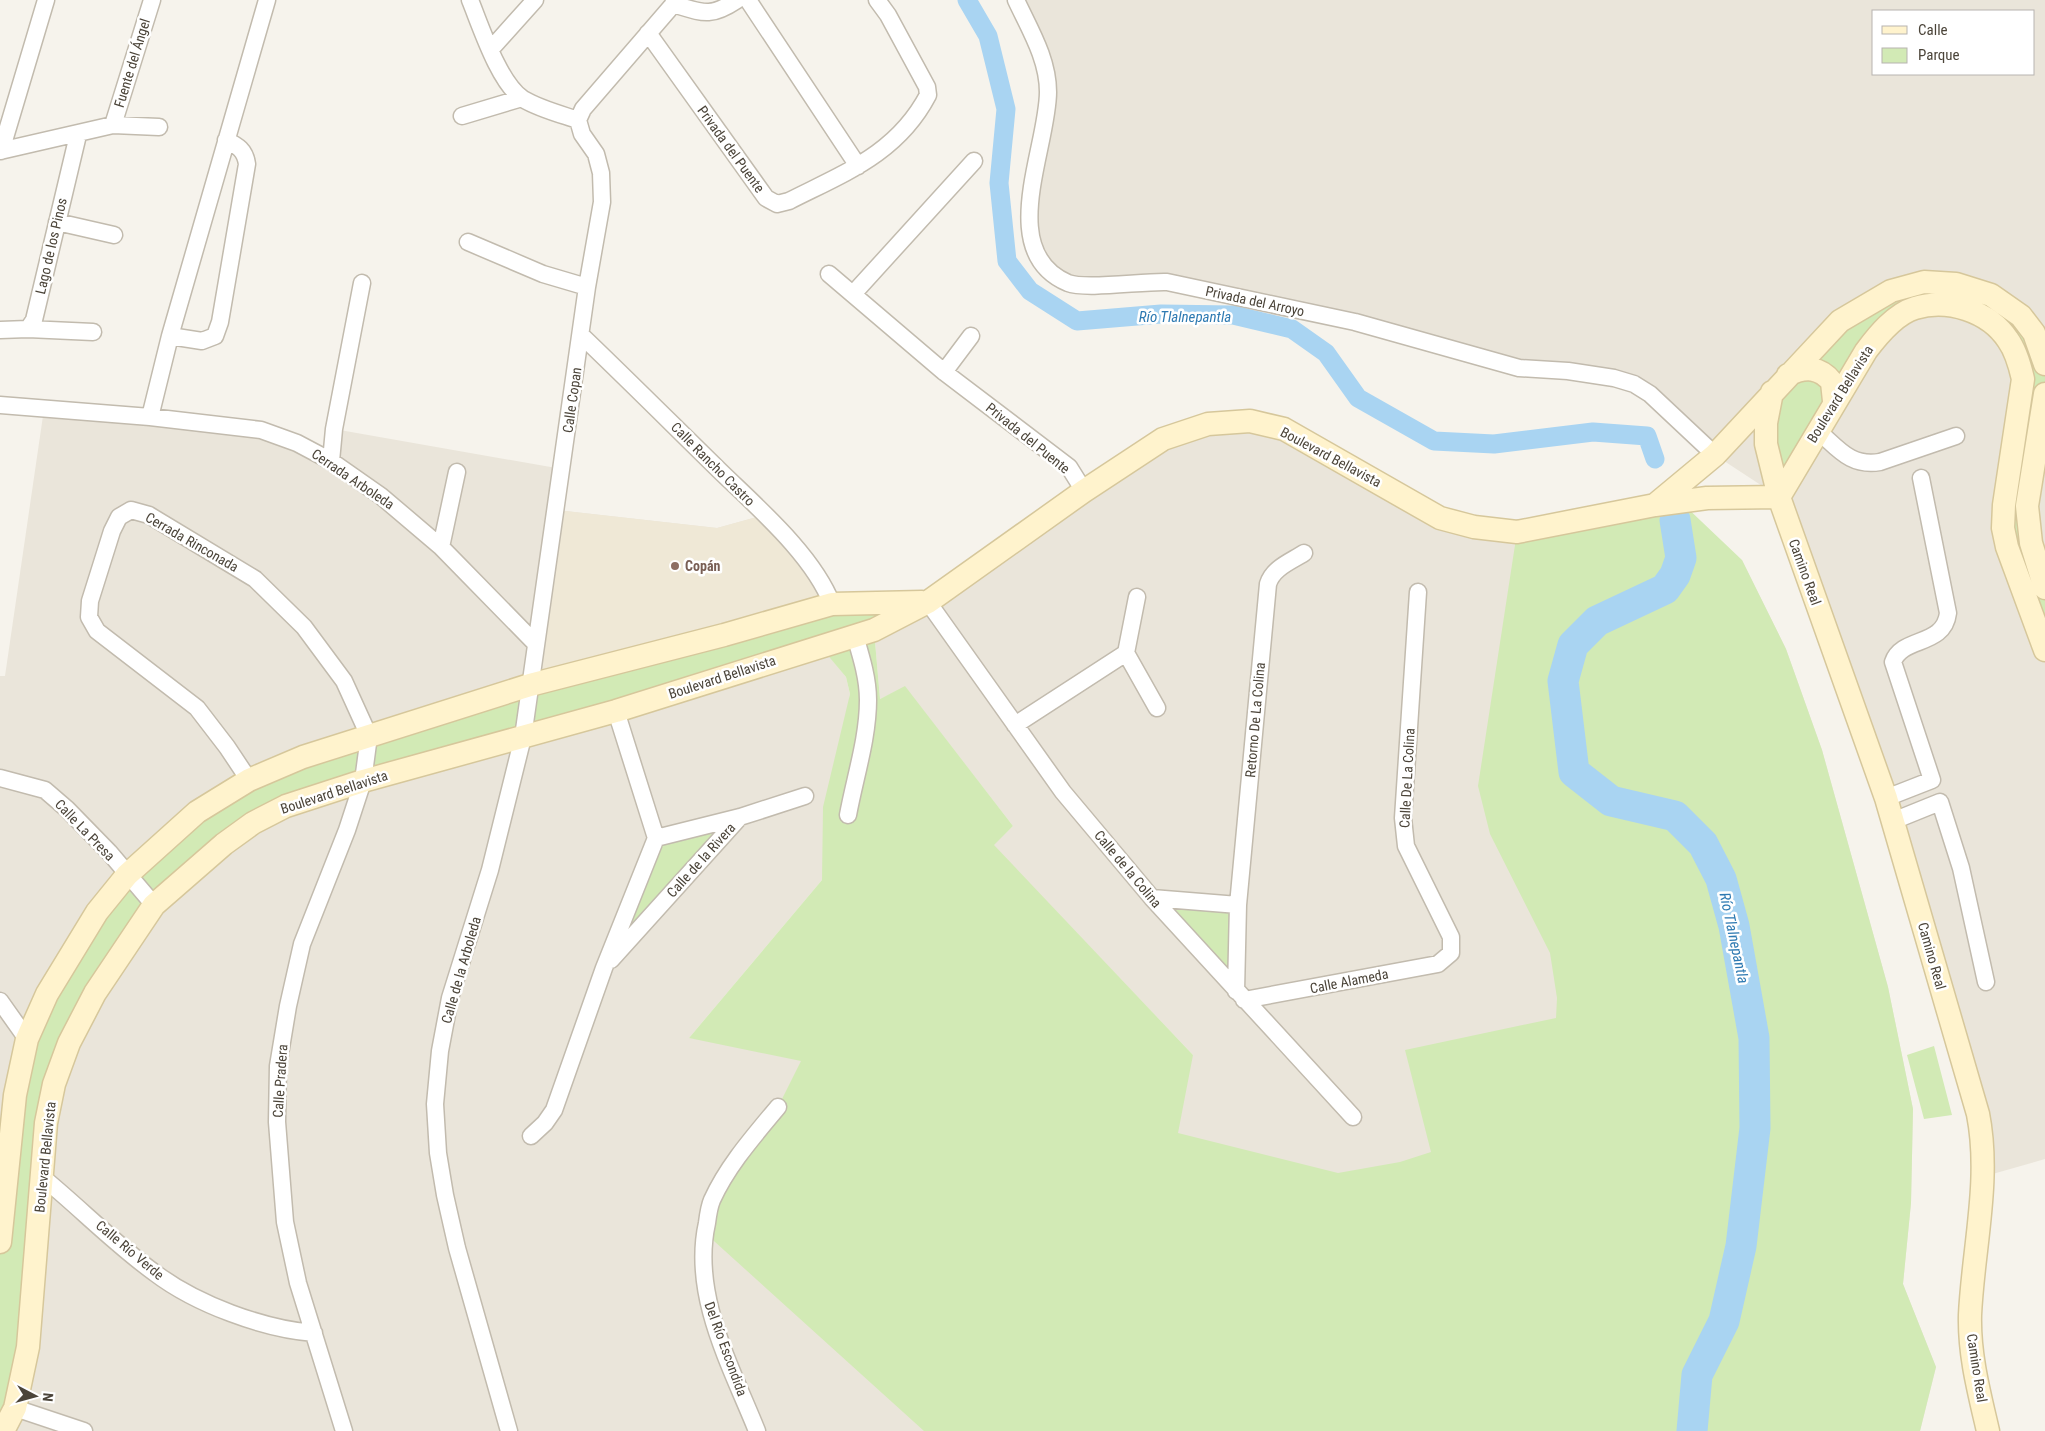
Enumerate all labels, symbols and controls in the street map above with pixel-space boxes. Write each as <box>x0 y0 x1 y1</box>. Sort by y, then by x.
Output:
legend <box>1872 10 2035 75</box>
street label: Fuente del Ángel <box>110 16 153 109</box>
text: Calle <box>1918 21 1948 39</box>
text: Parque <box>1918 46 1960 64</box>
street label: Privada del Puente <box>694 103 768 196</box>
street label: Lago de los Pinos <box>32 196 70 296</box>
street label: Privada del Arroyo <box>1204 283 1306 319</box>
water label: Río Tlalnepantla <box>1139 308 1231 326</box>
street label: Boulevard Bellavista <box>1804 342 1876 446</box>
street label: Calle Copan <box>559 366 585 434</box>
street label: Privada del Puente <box>983 399 1073 477</box>
street label: Calle Rancho Castro <box>668 419 758 509</box>
street label: Boulevard Bellavista <box>1278 424 1384 490</box>
street label: Cerrada Arboleda <box>309 446 397 512</box>
street label: Cerrada Rinconada <box>143 509 241 575</box>
street label: Camino Real <box>1786 537 1824 607</box>
place label: Copán <box>685 558 720 574</box>
marker: Copán <box>669 560 681 572</box>
street label: Boulevard Bellavista <box>666 652 778 702</box>
street label: Retorno De La Colina <box>1242 662 1268 778</box>
street label: Calle De La Colina <box>1396 728 1418 828</box>
street label: Boulevard Bellavista <box>278 767 390 817</box>
street label: Calle La Presa <box>52 796 118 864</box>
street label: Calle de la Rivera <box>663 820 739 900</box>
street label: Calle de la Colina <box>1091 827 1165 911</box>
water label: Río Tlalnepantla <box>1716 891 1752 985</box>
street label: Calle de la Arboleda <box>438 915 484 1025</box>
street label: Camino Real <box>1915 920 1949 992</box>
street label: Calle Alameda <box>1308 966 1390 996</box>
street label: Calle Pradera <box>269 1044 291 1118</box>
street label: Boulevard Bellavista <box>31 1101 59 1213</box>
street label: Calle Río Verde <box>93 1217 167 1283</box>
street label: Del Río Escondida <box>701 1300 751 1398</box>
street label: Camino Real <box>1964 1333 1990 1403</box>
north arrow <box>10 1371 60 1421</box>
text: N <box>40 1392 56 1402</box>

